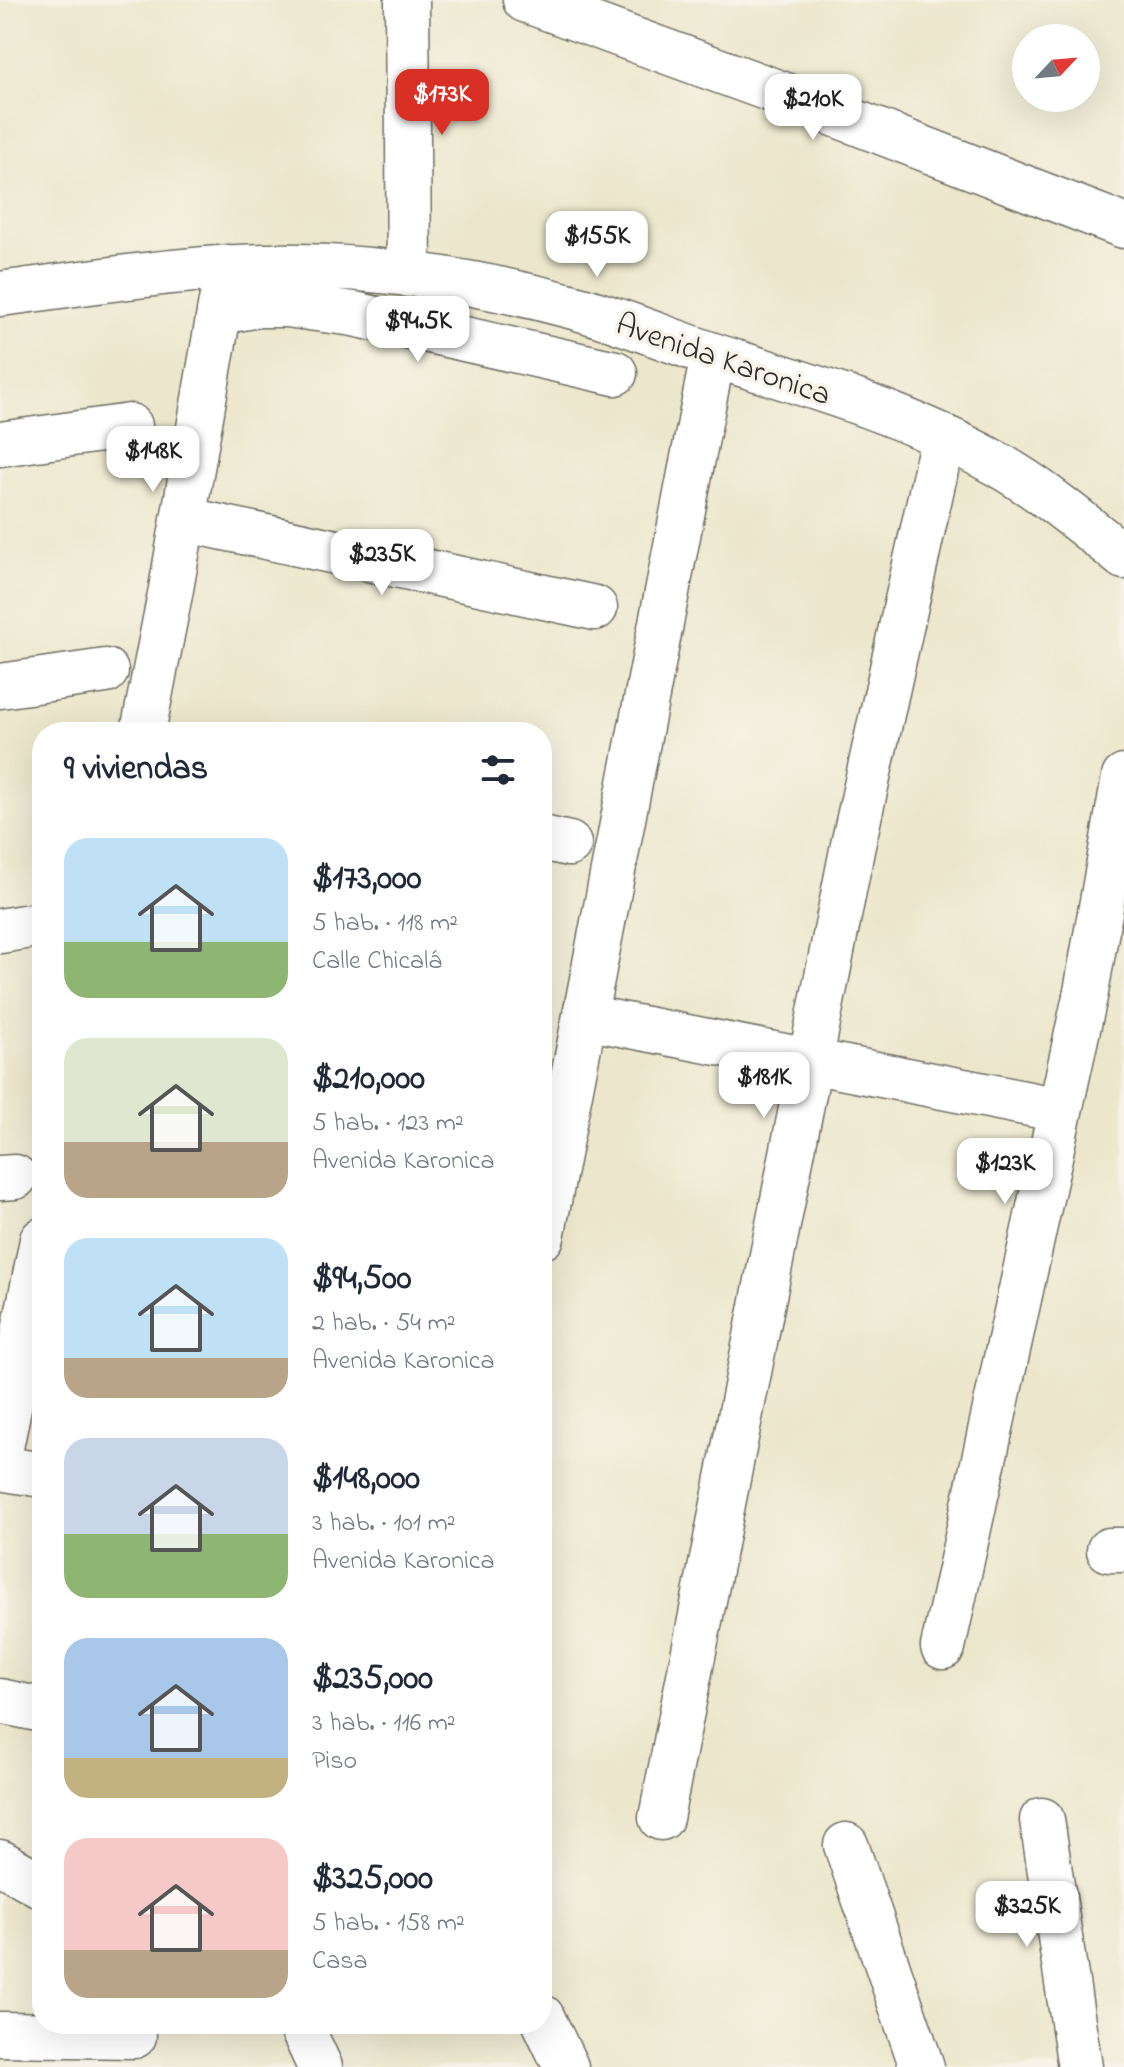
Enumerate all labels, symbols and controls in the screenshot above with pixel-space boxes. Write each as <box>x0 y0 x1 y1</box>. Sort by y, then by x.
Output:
north arrow <box>1012 24 1100 112</box>
map controls <box>1012 24 1100 112</box>
pin: $173K <box>386 69 498 137</box>
pin: $210K <box>757 74 869 142</box>
text: $173K <box>413 76 471 114</box>
text: $210K <box>783 81 843 119</box>
pin: $155K <box>541 211 653 279</box>
text: $155K <box>564 218 630 256</box>
pin: $94.5K <box>353 296 483 364</box>
text: $94.5K <box>384 303 452 341</box>
street label: Avenida Karonica <box>609 303 837 420</box>
pin: $148K <box>97 426 209 494</box>
text: $148K <box>124 433 182 471</box>
pin: $235K <box>326 529 438 597</box>
text: $235K <box>349 536 415 574</box>
text: 9 viviendas <box>64 745 208 795</box>
icon: filters <box>476 748 520 792</box>
text: $173,000 <box>312 855 421 905</box>
icon: home <box>128 870 224 966</box>
text: 5 hab. · 118 m² <box>312 905 458 943</box>
text: Calle Chicalá <box>312 943 442 981</box>
pin: $181K <box>708 1052 820 1120</box>
text: $210,000 <box>312 1055 425 1105</box>
text: $181K <box>737 1059 791 1097</box>
icon: home <box>128 1070 224 1166</box>
text: 5 hab. · 123 m² <box>312 1105 464 1143</box>
pin: $123K <box>949 1138 1061 1206</box>
text: Avenida Karonica <box>312 1143 494 1181</box>
text: $123K <box>975 1145 1035 1183</box>
text: $94,500 <box>312 1255 411 1305</box>
icon: home <box>128 1270 224 1366</box>
text: 2 hab. · 54 m² <box>312 1305 455 1343</box>
text: Avenida Karonica <box>312 1343 494 1381</box>
text: $148,000 <box>312 1455 420 1505</box>
icon: home <box>128 1470 224 1566</box>
text: 3 hab. · 101 m² <box>312 1505 455 1543</box>
text: Avenida Karonica <box>312 1543 494 1581</box>
text: $235,000 <box>312 1655 433 1705</box>
icon: home <box>128 1670 224 1766</box>
text: 3 hab. · 116 m² <box>312 1705 456 1743</box>
text: Piso <box>312 1743 357 1781</box>
text: $325,000 <box>312 1855 433 1905</box>
icon: home <box>128 1870 224 1966</box>
pin: $325K <box>971 1881 1083 1949</box>
text: $325K <box>994 1888 1060 1926</box>
text: 5 hab. · 158 m² <box>312 1905 465 1943</box>
text: Casa <box>312 1943 368 1981</box>

